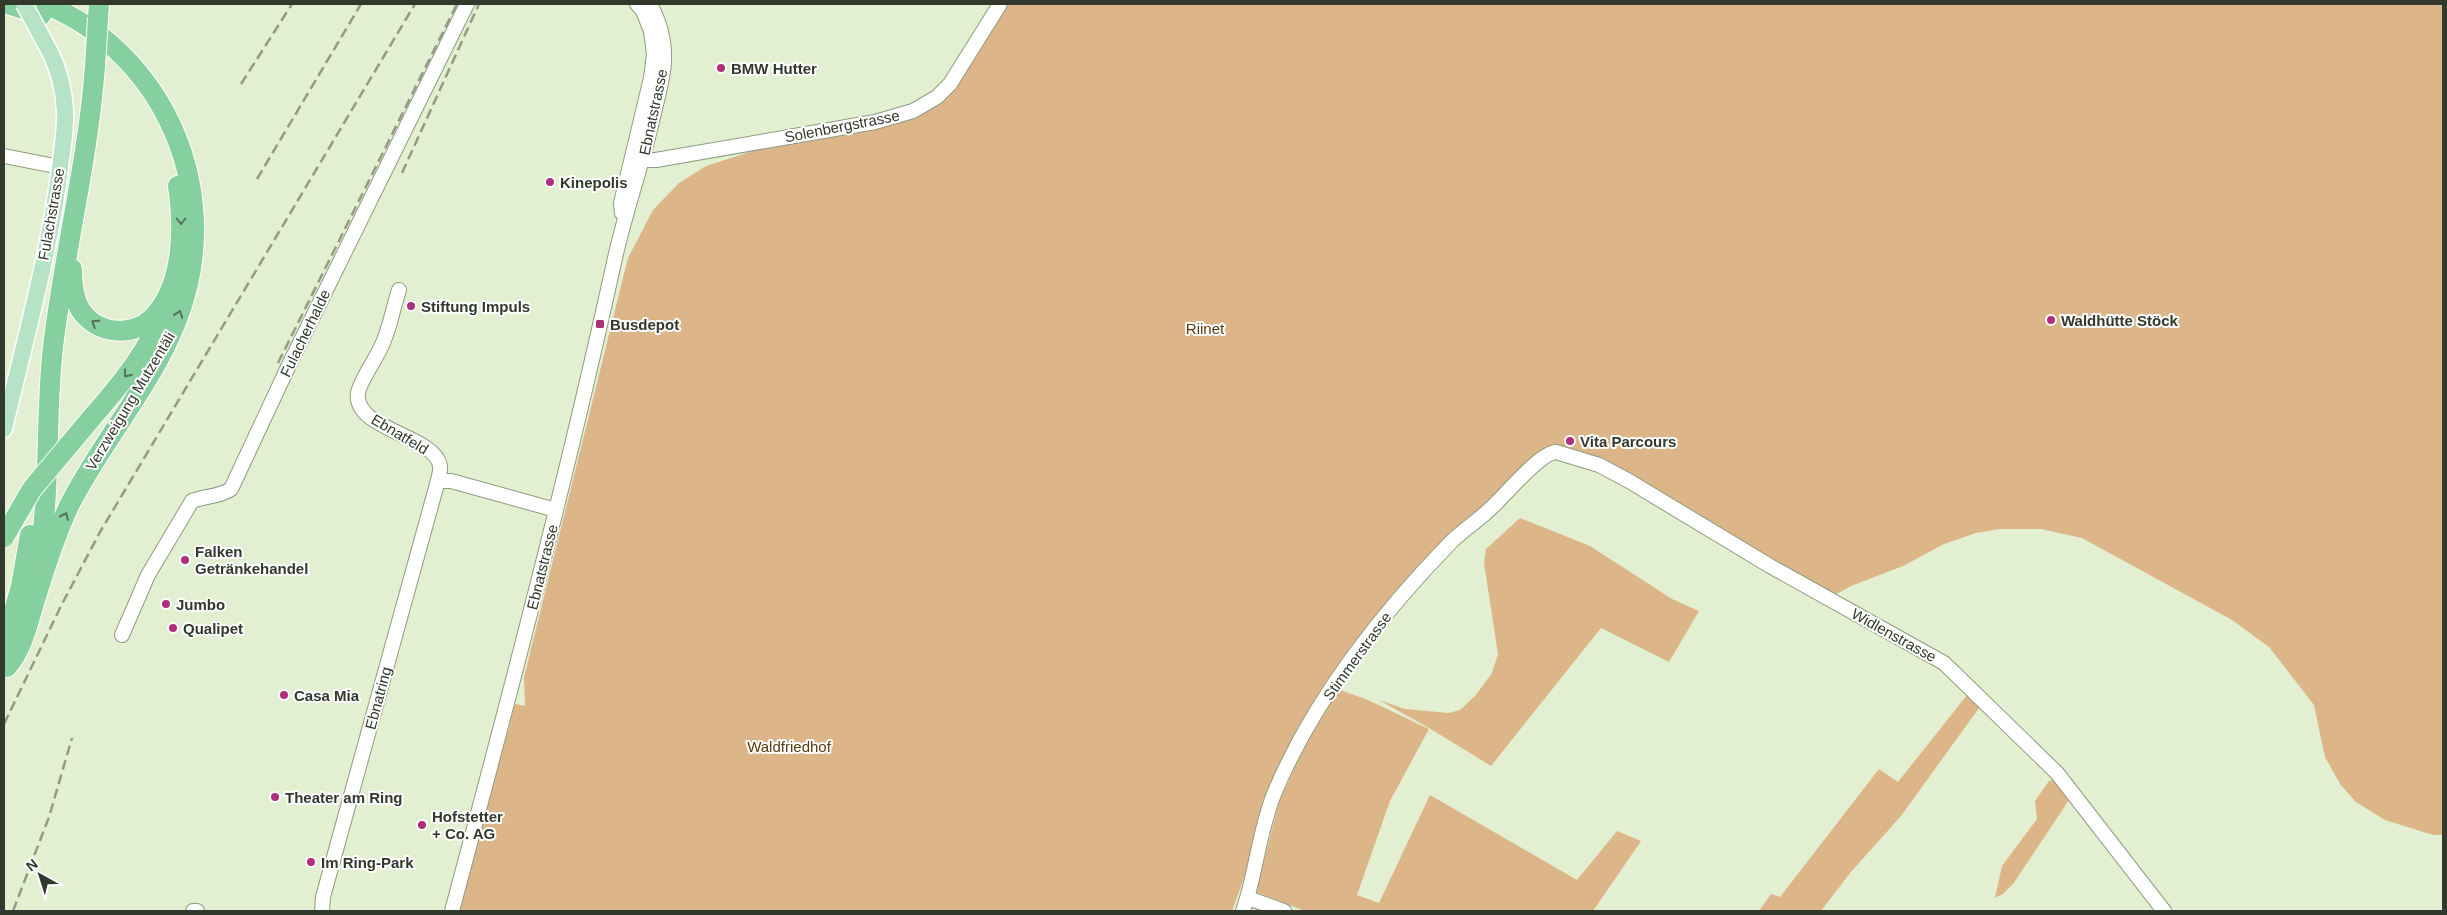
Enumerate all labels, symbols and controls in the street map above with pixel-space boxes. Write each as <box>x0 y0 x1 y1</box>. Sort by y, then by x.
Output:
place label: BMW Hutter <box>731 60 817 77</box>
marker: BMW Hutter <box>715 62 727 74</box>
street label: Ebnatstrasse <box>636 67 670 157</box>
street label: Solenbergstrasse <box>783 107 901 145</box>
street label: Fulachstrasse <box>35 167 67 261</box>
place label: Kinepolis <box>560 174 628 191</box>
marker: Kinepolis <box>544 176 556 188</box>
one-way arrow <box>176 218 186 225</box>
street label: Fulacherhalde <box>277 287 333 379</box>
place label: Stiftung Impuls <box>421 298 530 315</box>
marker: Stiftung Impuls <box>405 300 417 312</box>
one-way arrow <box>173 311 183 319</box>
place label: Waldhütte Stöck <box>2061 312 2179 329</box>
marker: Waldhütte Stöck <box>2045 314 2057 326</box>
place label: Busdepot <box>610 316 679 333</box>
marker: Busdepot <box>594 318 606 330</box>
one-way arrow <box>92 320 101 329</box>
park label: Riinet <box>1186 320 1225 337</box>
street label: Verzweigung Mutzentäli <box>82 329 178 473</box>
one-way arrow <box>125 368 133 377</box>
street label: Ebnatfeld <box>368 410 432 458</box>
place label: Vita Parcours <box>1580 433 1676 450</box>
marker: Vita Parcours <box>1564 435 1576 447</box>
one-way arrow <box>58 512 69 521</box>
street label: Ebnatstrasse <box>523 522 561 612</box>
place label: Falken Getränkehandel <box>195 543 308 577</box>
marker: Falken Getränkehandel <box>179 554 191 566</box>
place label: Jumbo <box>176 596 225 613</box>
marker: Jumbo <box>160 598 172 610</box>
street label: Widlenstrasse <box>1849 605 1939 665</box>
street label: Stimmerstrasse <box>1320 609 1394 703</box>
place label: Qualipet <box>183 620 243 637</box>
marker: Qualipet <box>167 622 179 634</box>
street label: Ebnatring <box>361 665 395 731</box>
place label: Casa Mia <box>294 687 360 704</box>
marker: Casa Mia <box>278 689 290 701</box>
park label: Waldfriedhof <box>747 738 832 755</box>
place label: Theater am Ring <box>285 789 403 806</box>
marker: Theater am Ring <box>269 791 281 803</box>
place label: Hofstetter + Co. AG <box>432 808 503 842</box>
marker: Hofstetter + Co. AG <box>416 819 428 831</box>
north arrow <box>15 850 65 900</box>
place label: Im Ring-Park <box>321 854 414 871</box>
text: N <box>23 855 41 874</box>
marker: Im Ring-Park <box>305 856 317 868</box>

